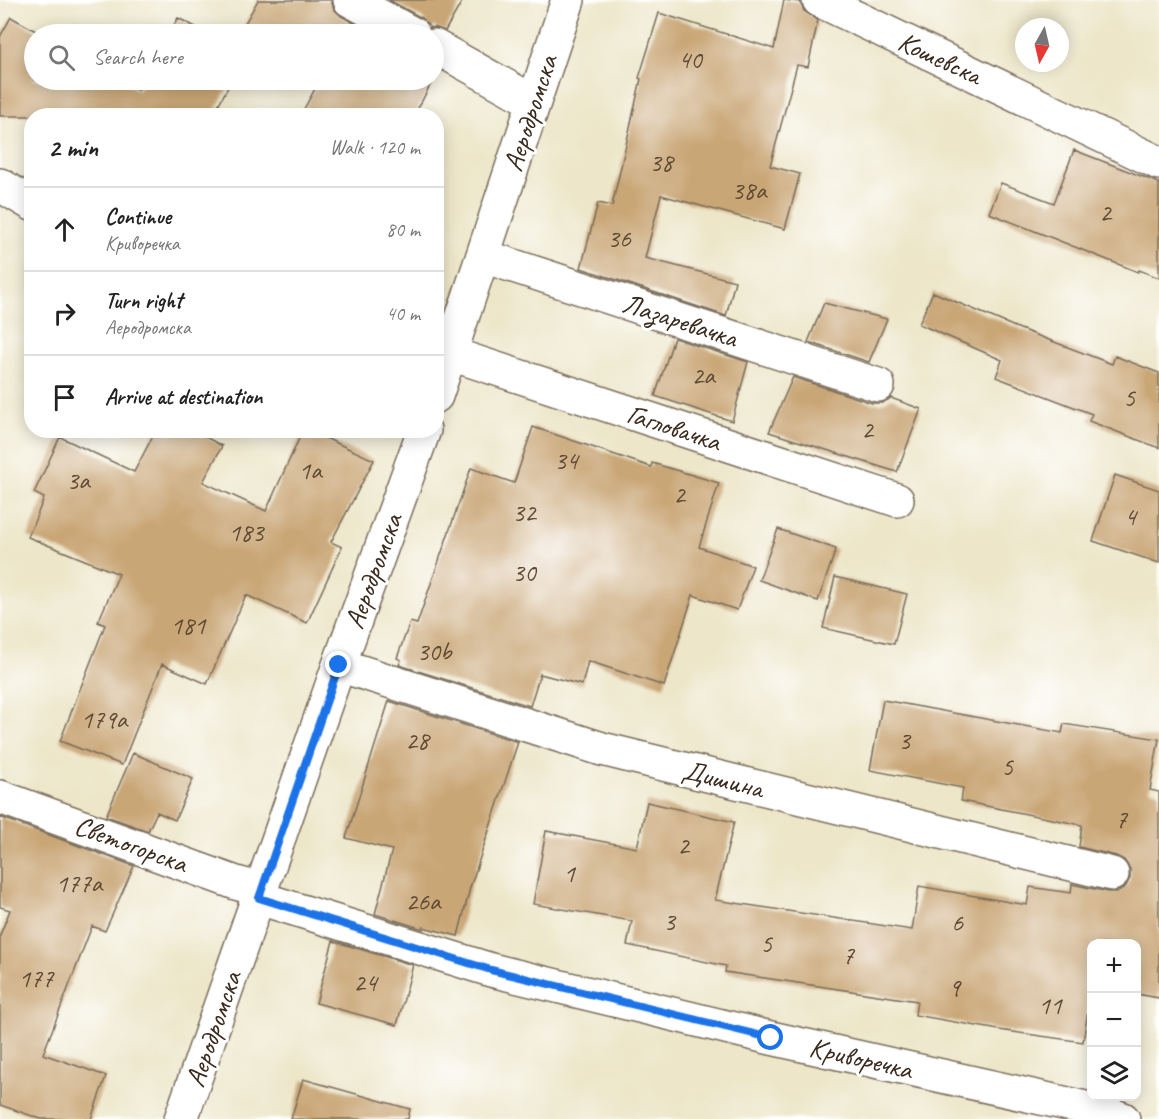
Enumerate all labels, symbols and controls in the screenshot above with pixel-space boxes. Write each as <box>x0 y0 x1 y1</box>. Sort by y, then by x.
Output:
north arrow <box>1015 18 1069 72</box>
search box <box>24 24 444 90</box>
street label: Кошевска <box>893 24 989 93</box>
icon: search <box>45 41 78 74</box>
text: Search here <box>93 43 183 71</box>
house number: 40 <box>678 43 704 76</box>
street label: Аеродромска <box>495 49 566 175</box>
text: 2 min <box>48 131 98 164</box>
text: Walk · 120 m <box>330 135 420 160</box>
house number: 38 <box>649 146 675 179</box>
house number: 38a <box>732 174 768 207</box>
house number: 2 <box>1099 196 1113 229</box>
text: Continue <box>105 203 171 231</box>
icon: ahead <box>48 213 81 246</box>
text: 80 m <box>386 217 420 242</box>
house number: 36 <box>607 222 632 255</box>
text: Криворечка <box>105 231 179 256</box>
street label: Лазаревачка <box>618 285 744 356</box>
text: Turn right <box>105 287 182 315</box>
icon: right <box>48 297 81 330</box>
text: 40 m <box>386 301 420 326</box>
text: Аеродромска <box>105 315 191 340</box>
house number: 2a <box>691 359 716 392</box>
icon: arrive <box>48 381 81 414</box>
house number: 5 <box>1123 381 1136 414</box>
text: Arrive at destination <box>105 383 262 411</box>
street label: Гагловачка <box>623 395 727 459</box>
house number: 2 <box>861 413 875 446</box>
house number: 34 <box>554 444 580 477</box>
house number: 1a <box>298 454 323 487</box>
house number: 3a <box>66 464 91 497</box>
house number: 2 <box>673 478 687 511</box>
house number: 32 <box>512 496 538 529</box>
house number: 4 <box>1124 500 1138 533</box>
street label: Аеродромска <box>336 507 411 633</box>
house number: 183 <box>228 516 266 549</box>
house number: 30 <box>512 556 538 589</box>
house number: 181 <box>170 609 207 642</box>
house number: 30b <box>417 635 453 668</box>
route end <box>325 651 351 677</box>
house number: 179a <box>81 703 129 736</box>
house number: 28 <box>405 724 431 757</box>
house number: 3 <box>898 724 912 757</box>
house number: 5 <box>1001 750 1014 783</box>
street label: Дишина <box>679 752 769 806</box>
house number: 7 <box>1115 803 1128 836</box>
street label: Светогорска <box>70 807 194 881</box>
house number: 2 <box>677 829 691 862</box>
house number: 1 <box>563 857 576 890</box>
house number: 177a <box>56 867 104 900</box>
house number: 26a <box>406 885 442 918</box>
house number: 3 <box>663 905 677 938</box>
house number: 6 <box>951 906 964 939</box>
house number: 5 <box>760 927 773 960</box>
house number: 7 <box>842 939 855 972</box>
map controls <box>1087 939 1141 1101</box>
button: + <box>1087 939 1141 993</box>
house number: 177 <box>18 962 55 995</box>
street label: Аеродромска <box>177 965 250 1091</box>
house number: 24 <box>353 966 379 999</box>
house number: 9 <box>948 971 962 1004</box>
house number: 11 <box>1038 989 1063 1022</box>
button: − <box>1087 993 1141 1047</box>
route start <box>757 1024 783 1050</box>
street label: Криворечка <box>806 1029 917 1087</box>
button: layers <box>1087 1047 1141 1101</box>

